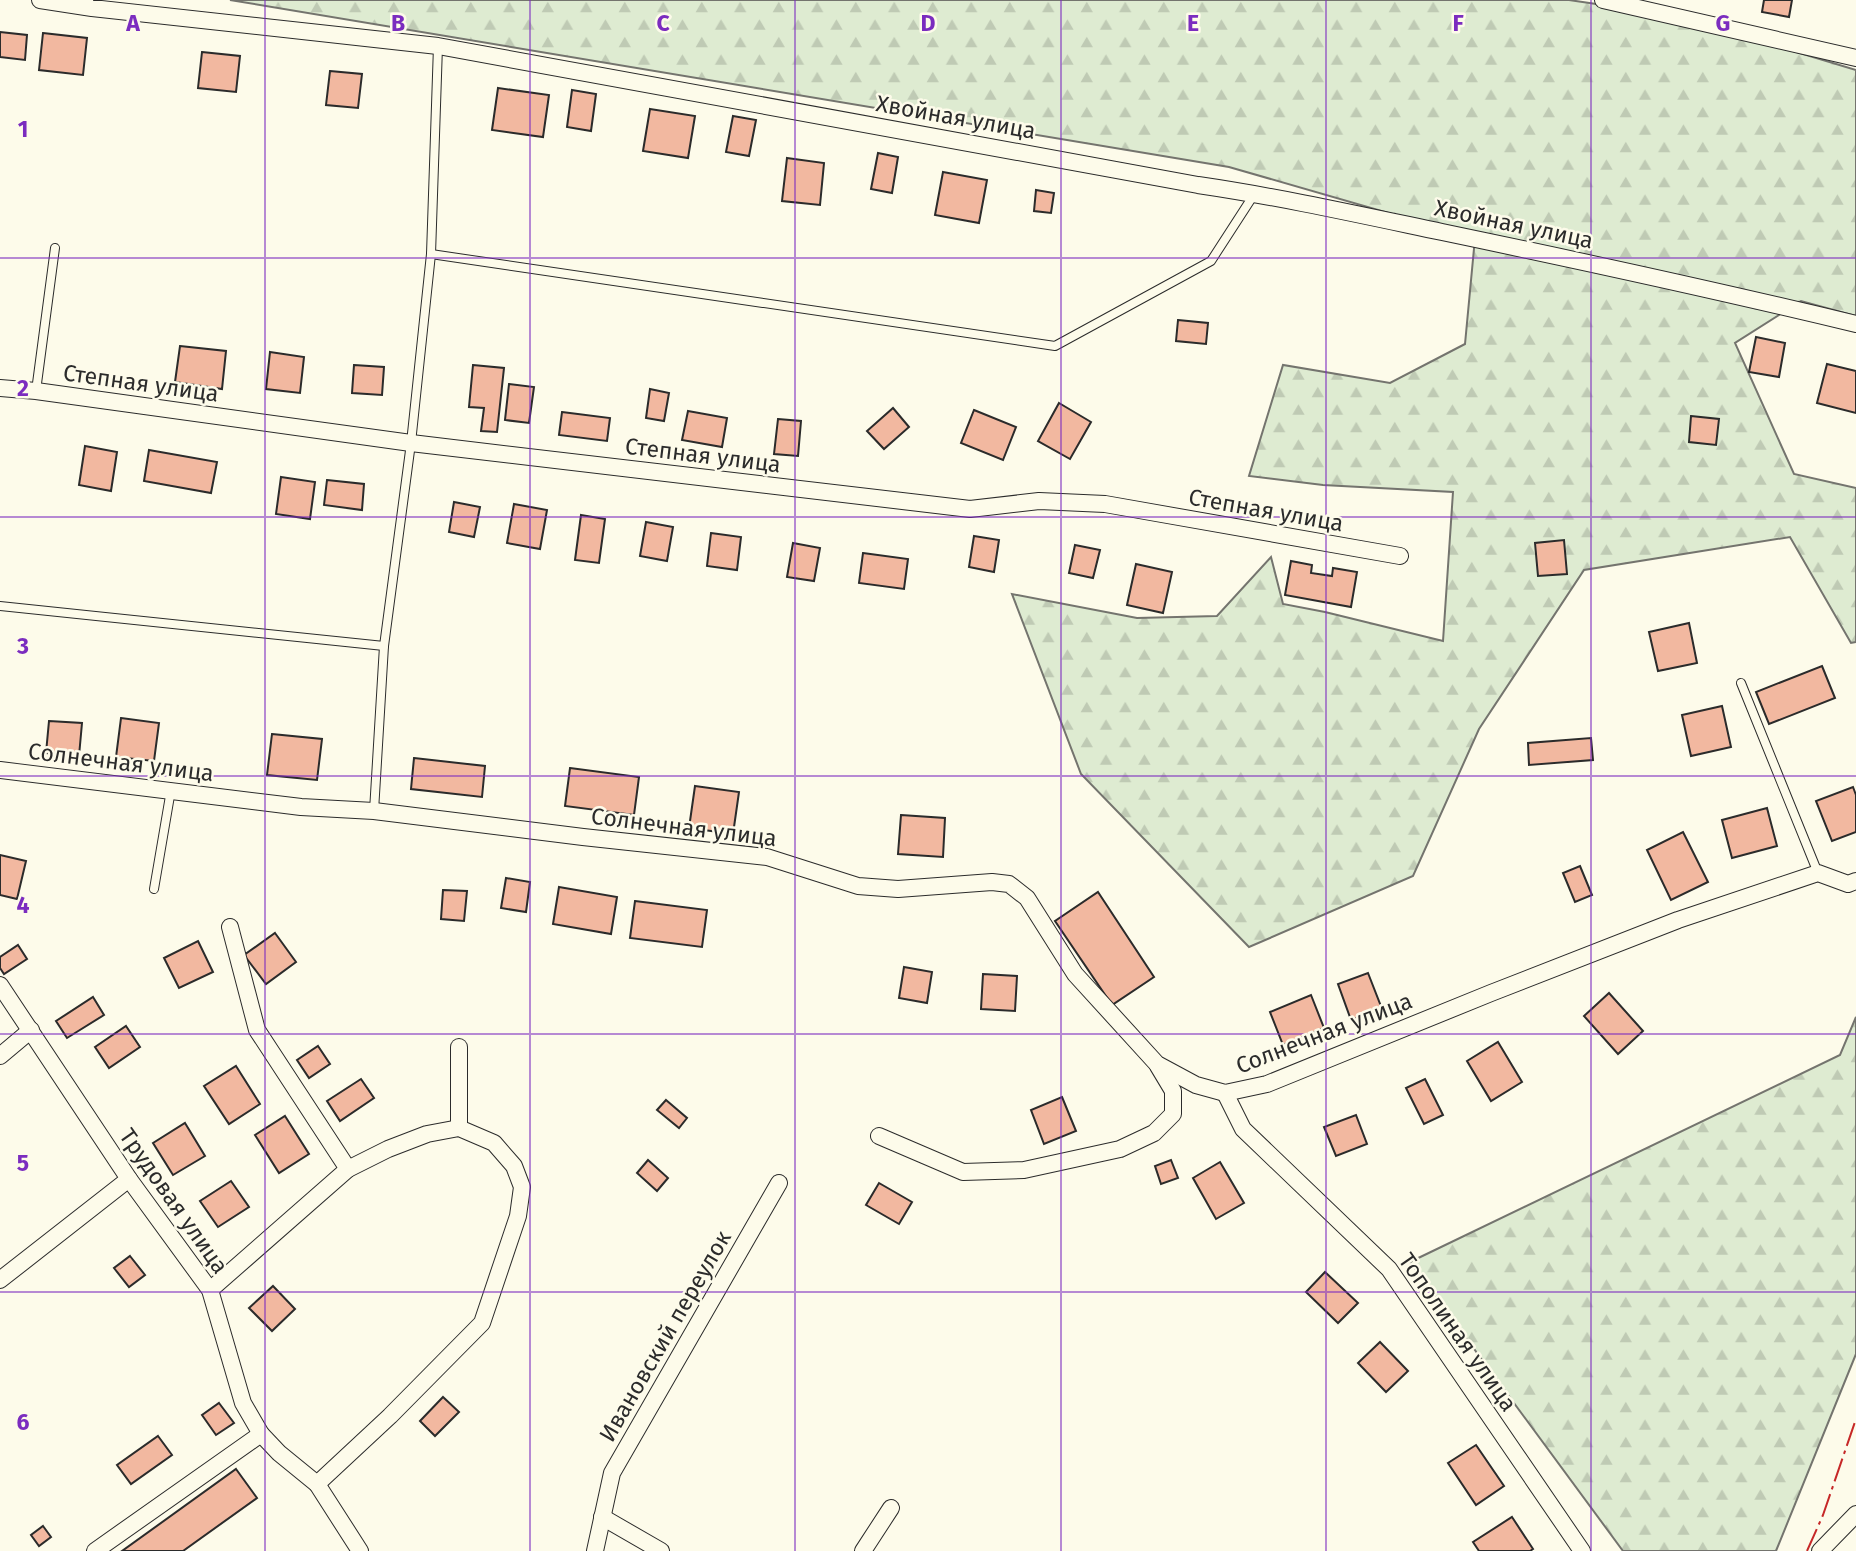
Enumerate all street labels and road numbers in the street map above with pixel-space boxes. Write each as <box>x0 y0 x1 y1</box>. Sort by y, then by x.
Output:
street label: Хвойная улица <box>874 89 1038 145</box>
street label: Хвойная улица <box>1432 194 1596 254</box>
street label: Степная улица <box>61 358 221 408</box>
street label: Степная улица <box>624 432 782 478</box>
street label: Степная улица <box>1186 483 1346 537</box>
street label: Солнечная улица <box>27 737 215 787</box>
street label: Солнечная улица <box>590 802 778 852</box>
street label: Солнечная улица <box>1232 986 1416 1080</box>
street label: Трудовая улица <box>114 1123 234 1279</box>
street label: Ивановский переулок <box>593 1225 737 1447</box>
street label: Тополиная улица <box>1393 1247 1523 1417</box>

